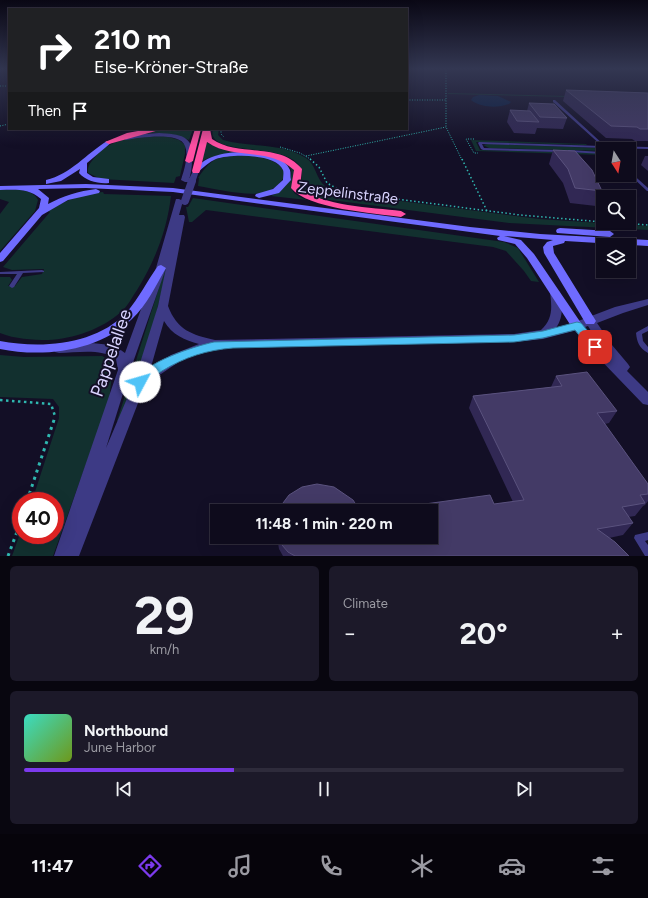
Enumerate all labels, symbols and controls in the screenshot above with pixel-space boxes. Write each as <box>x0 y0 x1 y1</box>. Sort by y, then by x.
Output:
text: 210 m <box>94 22 171 56</box>
icon: right <box>28 24 80 76</box>
text: Else-Kröner-Straße <box>94 56 248 78</box>
icon: arrive <box>69 100 91 122</box>
text: Then <box>28 102 61 120</box>
north arrow <box>596 142 636 182</box>
map controls <box>596 142 636 278</box>
street label: Zeppelinstraße <box>297 178 399 208</box>
button: search <box>596 190 636 230</box>
button: layers <box>596 238 636 278</box>
street label: Pappelallee <box>86 306 136 400</box>
pin <box>578 330 612 364</box>
icon: arrive <box>584 336 606 358</box>
position arrow <box>119 361 161 403</box>
speed limit sign: 40 <box>12 492 64 544</box>
text: 11:48 · 1 min · 220 m <box>255 515 393 533</box>
text: 29 <box>134 585 195 647</box>
text: Climate <box>343 596 388 611</box>
text: 20° <box>459 615 508 652</box>
text: − <box>343 620 357 647</box>
text: + <box>610 620 624 647</box>
text: km/h <box>150 642 179 657</box>
text: Northbound <box>84 722 168 740</box>
text: June Harbor <box>84 740 156 755</box>
icon: previous <box>113 778 135 800</box>
icon: pause <box>313 778 335 800</box>
icon: next <box>513 778 535 800</box>
icon: directions <box>136 852 164 880</box>
icon: music <box>226 852 254 880</box>
icon: phone <box>317 852 345 880</box>
icon: climate <box>408 852 436 880</box>
icon: car <box>498 852 526 880</box>
icon: filters <box>589 852 617 880</box>
text: 11:47 <box>31 855 73 877</box>

